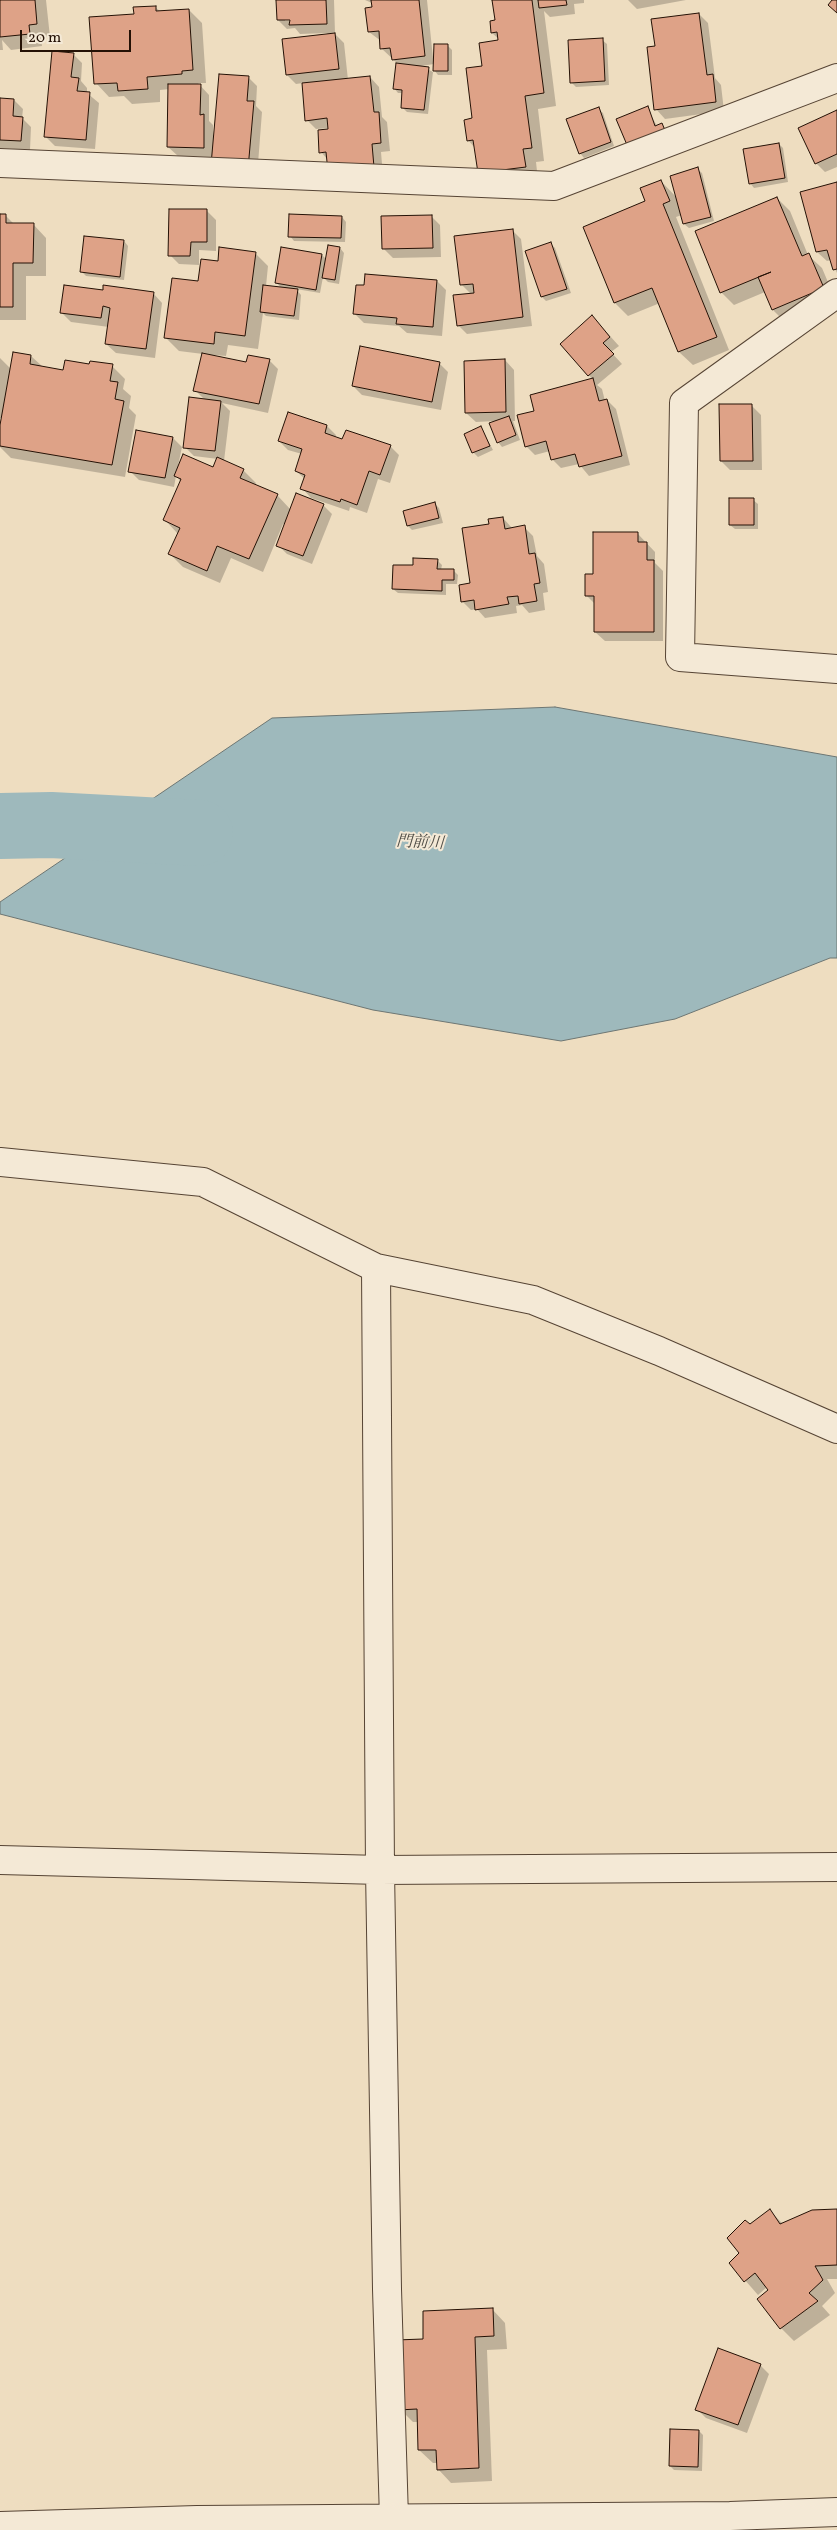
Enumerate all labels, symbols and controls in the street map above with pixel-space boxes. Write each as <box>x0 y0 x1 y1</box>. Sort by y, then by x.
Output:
scale bar <box>22 20 134 52</box>
text: 20 m <box>28 28 61 49</box>
water label: 門前川 <box>396 833 444 855</box>

